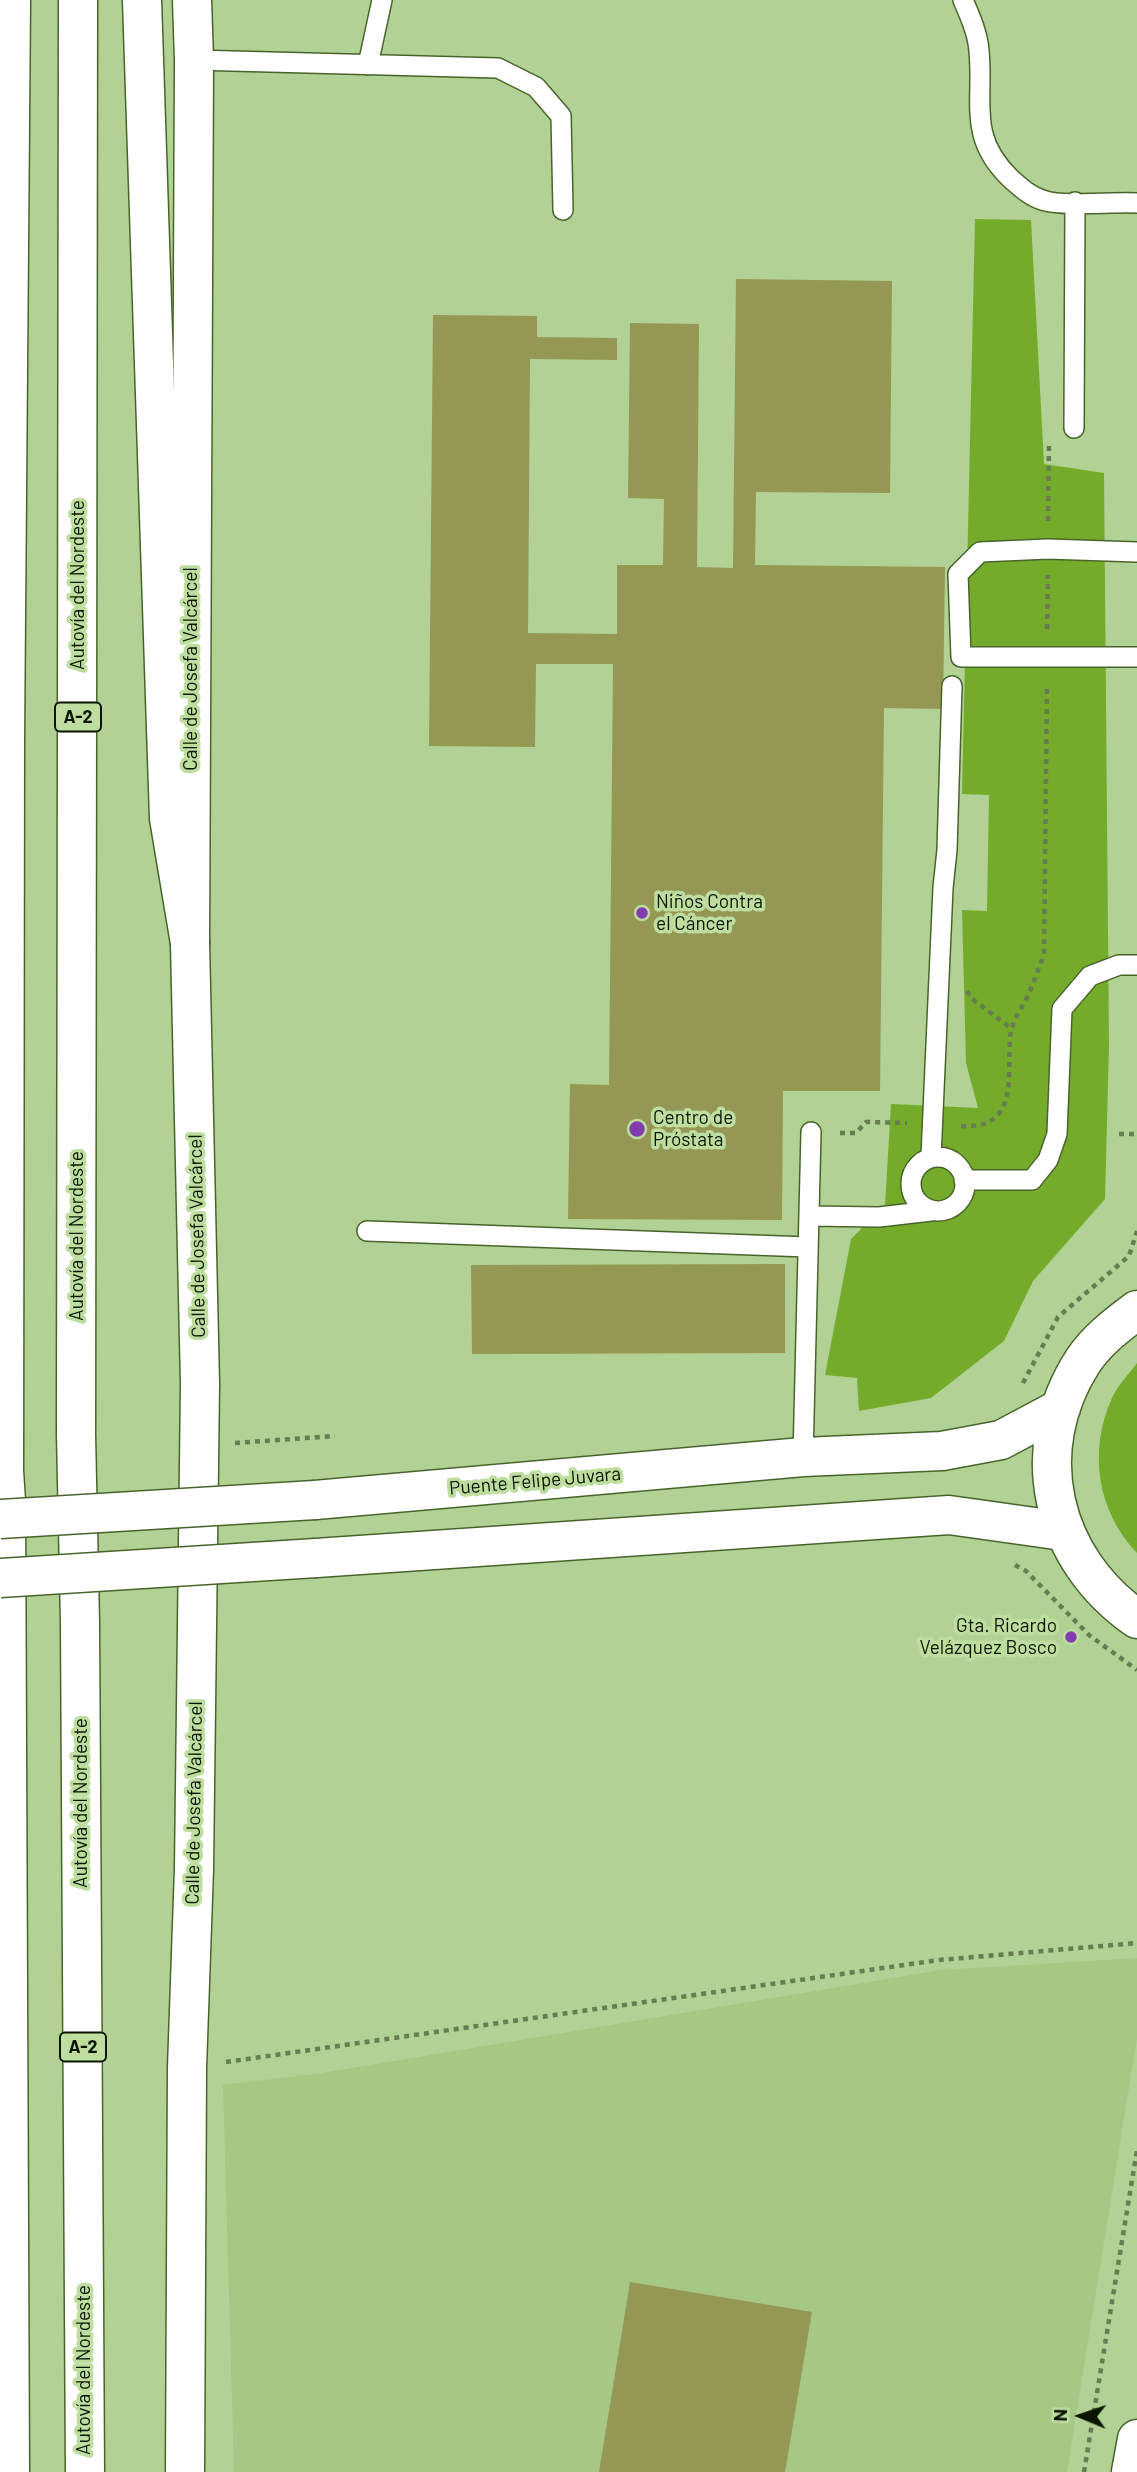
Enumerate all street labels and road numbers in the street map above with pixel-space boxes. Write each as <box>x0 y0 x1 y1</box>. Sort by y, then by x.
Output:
street label: Autovía del Nordeste <box>67 500 89 670</box>
street label: Calle de Josefa Valcárcel <box>180 567 202 771</box>
road number: A-2 <box>55 702 101 732</box>
street label: Calle de Josefa Valcárcel <box>184 1134 210 1338</box>
street label: Autovía del Nordeste <box>66 1151 88 1321</box>
street label: Puente Felipe Juvara <box>448 1462 622 1500</box>
street label: Calle de Josefa Valcárcel <box>181 1701 207 1905</box>
street label: Autovía del Nordeste <box>70 1718 92 1888</box>
road number: A-2 <box>60 2033 106 2062</box>
street label: Autovía del Nordeste <box>73 2285 95 2455</box>

